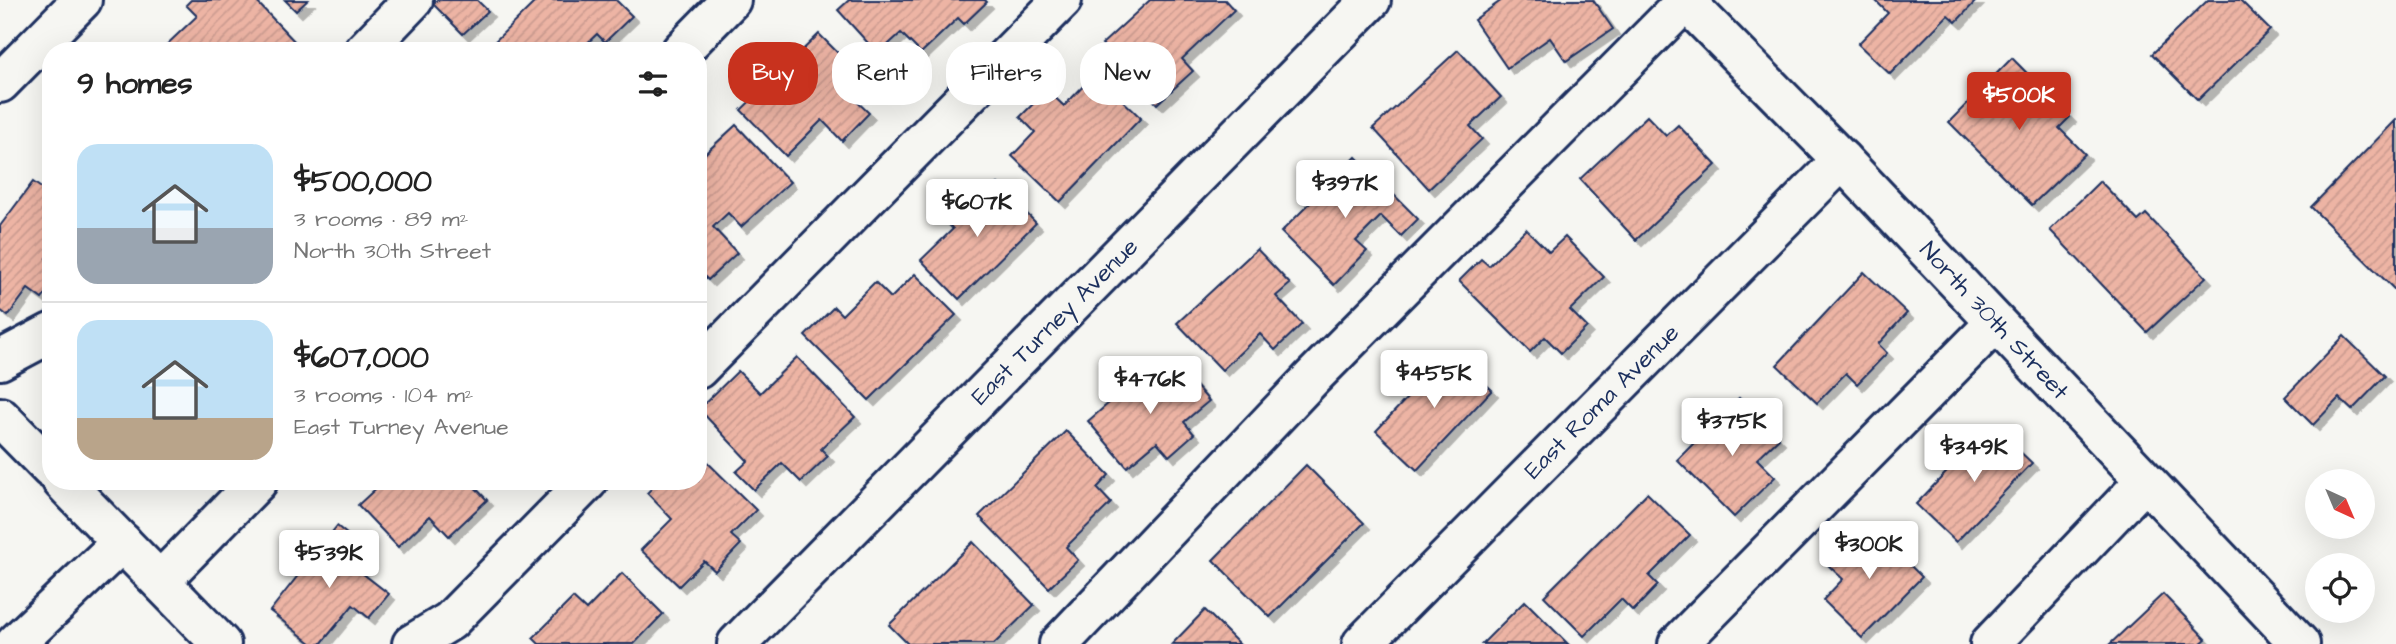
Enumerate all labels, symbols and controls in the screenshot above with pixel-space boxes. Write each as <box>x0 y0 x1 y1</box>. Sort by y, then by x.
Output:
chip: Buy <box>728 42 818 105</box>
chip: Rent <box>832 42 932 105</box>
chip: Filters <box>946 42 1066 105</box>
chip: New <box>1080 42 1176 105</box>
text: 9 homes <box>77 63 192 105</box>
icon: filters <box>634 65 672 103</box>
pin: $500K <box>1970 72 2068 132</box>
text: $500K <box>1983 79 2055 111</box>
pin: $397K <box>1296 160 1394 220</box>
text: $500,000 <box>294 161 432 203</box>
text: $397K <box>1312 167 1378 199</box>
icon: home <box>133 172 217 256</box>
pin: $607K <box>928 180 1026 239</box>
text: $607K <box>942 186 1012 218</box>
text: 3 rooms · 89 m² <box>294 203 468 235</box>
street label: East Turney Avenue <box>964 231 1147 414</box>
street label: North 30th Street <box>1911 234 2077 408</box>
text: North 30th Street <box>294 235 491 267</box>
street label: East Roma Avenue <box>1517 317 1687 487</box>
text: $607,000 <box>294 337 429 379</box>
icon: home <box>133 348 217 432</box>
pin: $455K <box>1385 350 1483 410</box>
pin: $476K <box>1101 356 1199 416</box>
text: $455K <box>1397 357 1471 389</box>
text: $476K <box>1115 363 1185 395</box>
text: 3 rooms · 104 m² <box>294 379 473 411</box>
pin: $375K <box>1683 398 1781 458</box>
text: $375K <box>1698 405 1766 437</box>
text: East Turney Avenue <box>294 411 509 443</box>
pin: $349K <box>1925 424 2023 484</box>
text: $349K <box>1940 431 2008 463</box>
north arrow <box>2305 469 2375 539</box>
map controls <box>2305 469 2375 623</box>
pin: $300K <box>1820 522 1918 581</box>
text: $300K <box>1835 528 1903 560</box>
pin: $539K <box>280 530 378 590</box>
text: $539K <box>295 537 363 569</box>
button: locate <box>2305 553 2375 623</box>

